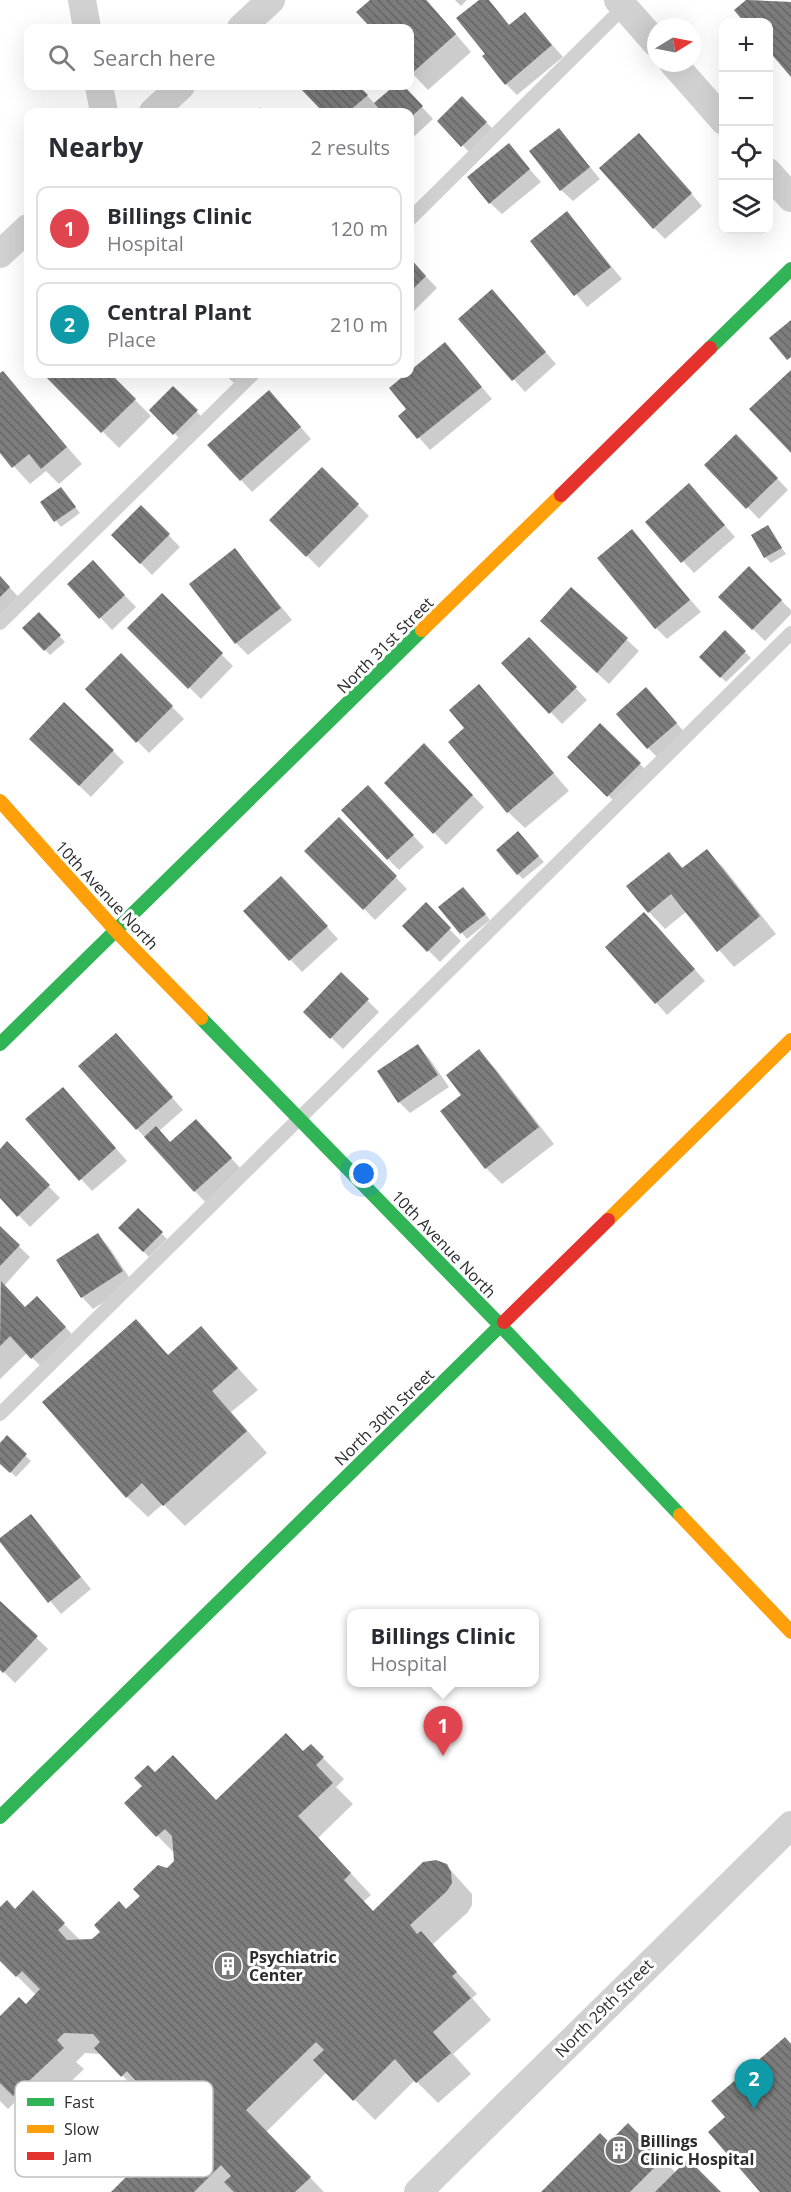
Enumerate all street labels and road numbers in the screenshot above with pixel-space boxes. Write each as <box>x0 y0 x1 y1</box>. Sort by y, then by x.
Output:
street label: North 31st Street <box>332 592 438 698</box>
street label: 10th Avenue North <box>51 836 163 954</box>
street label: 10th Avenue North <box>387 1185 501 1303</box>
street label: North 30th Street <box>329 1364 439 1470</box>
street label: North 29th Street <box>550 1954 658 2062</box>

